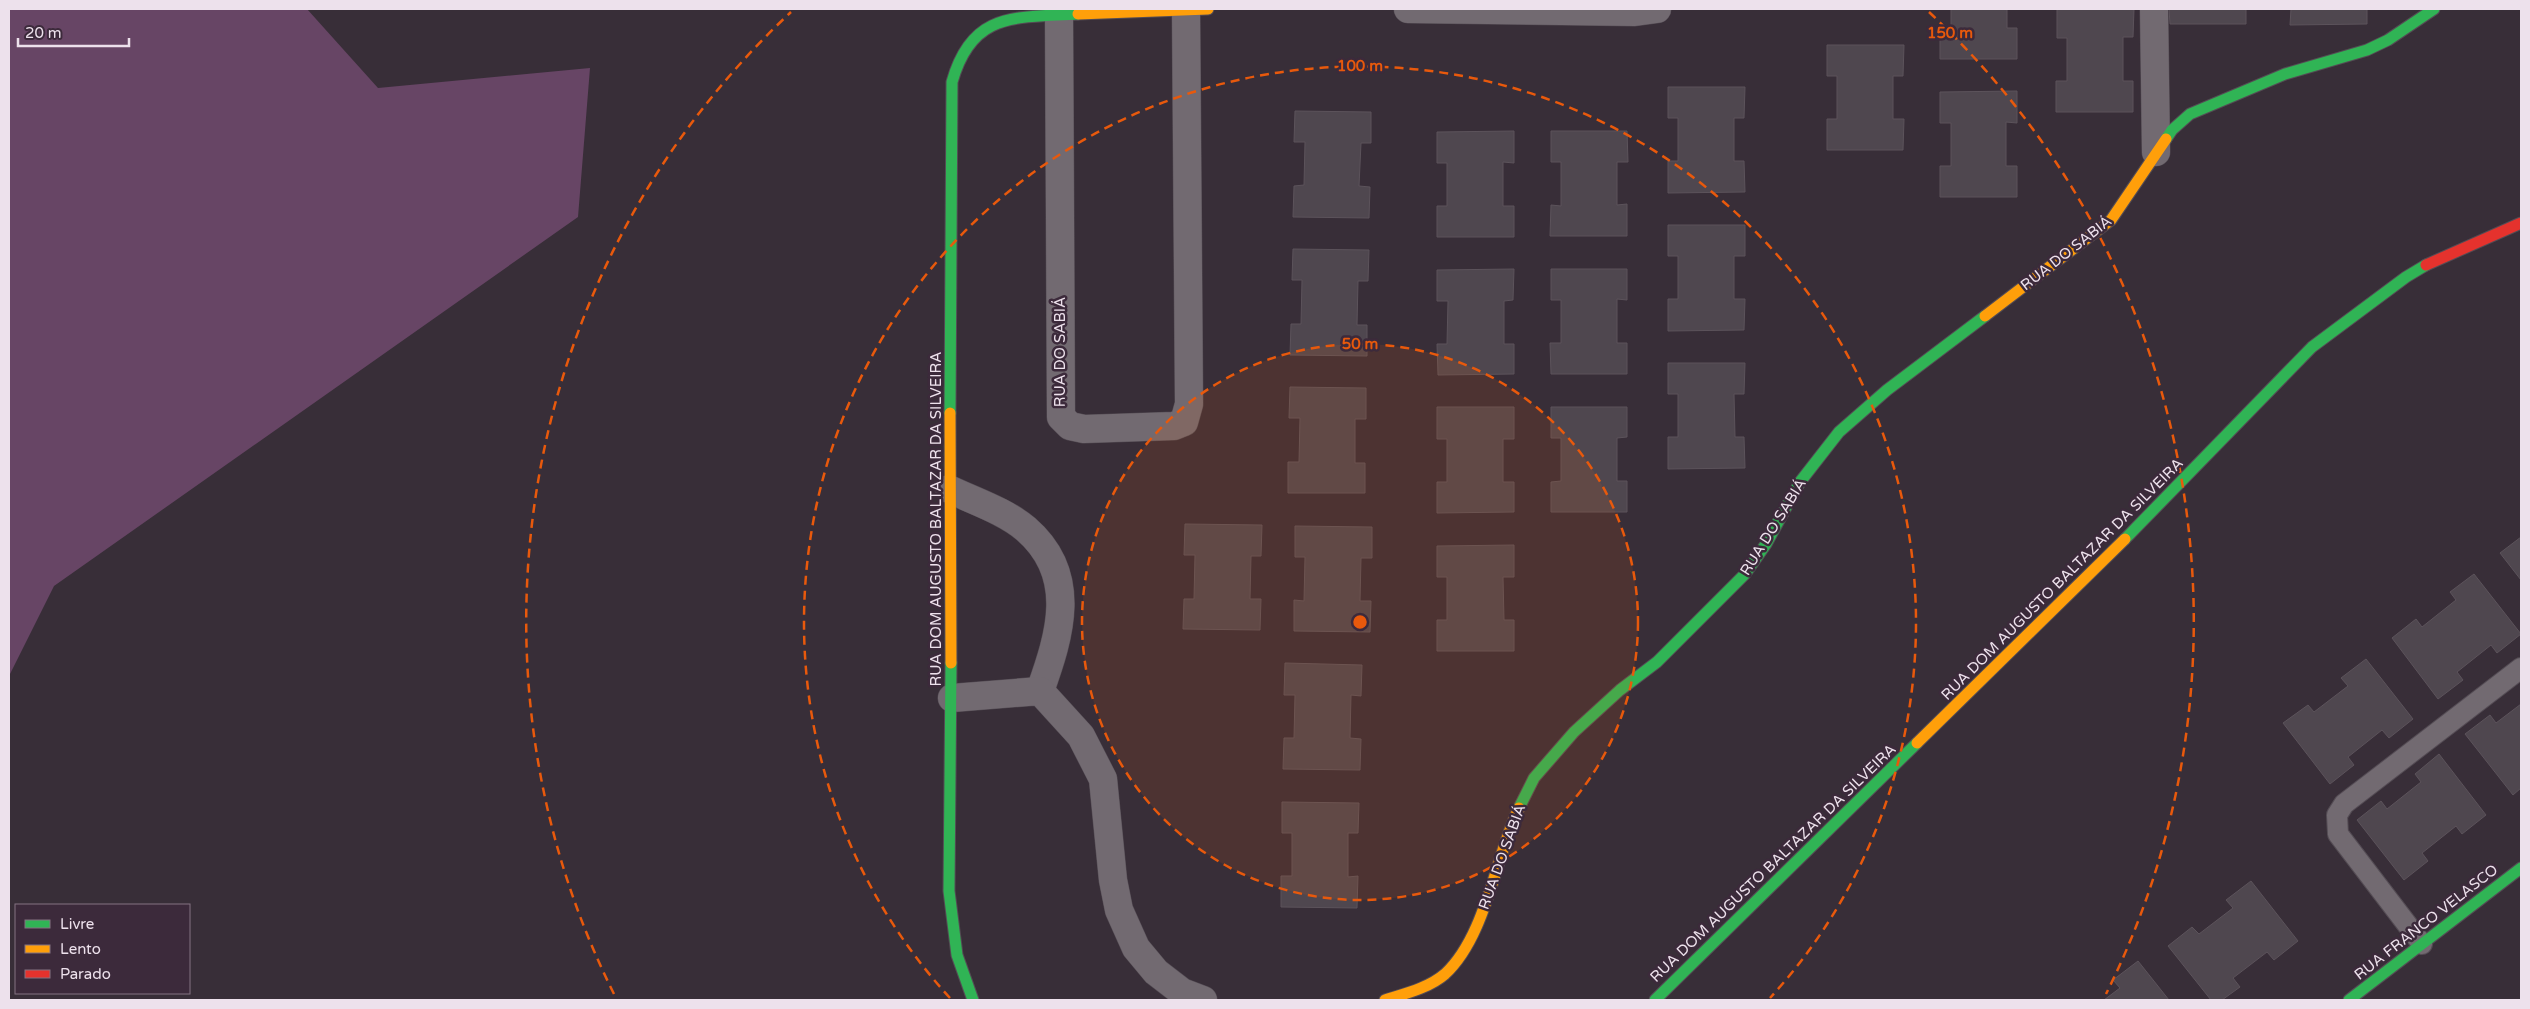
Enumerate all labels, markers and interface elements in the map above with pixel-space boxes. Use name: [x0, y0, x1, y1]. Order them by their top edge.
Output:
scale bar: [18, 15, 129, 47]
text: 20 m: [25, 24, 62, 42]
text: 150 m: [1927, 24, 1973, 42]
text: 100 m: [1337, 57, 1383, 75]
street label: RUA DO SABIÁ: [2017, 212, 2115, 294]
street label: RUA DO SABIÁ: [1051, 297, 1069, 407]
text: 50 m: [1342, 335, 1378, 353]
street label: RUA DOM AUGUSTO BALTAZAR DA SILVEIRA: [927, 352, 945, 686]
street label: RUA DOM AUGUSTO BALTAZAR DA SILVEIRA: [1937, 454, 2187, 704]
street label: RUA DO SABIÁ: [1736, 475, 1810, 579]
centre of rings: [1351, 613, 1369, 631]
street label: RUA DOM AUGUSTO BALTAZAR DA SILVEIRA: [1646, 740, 1900, 986]
street label: RUA DO SABIÁ: [1475, 802, 1529, 912]
street label: RUA FRANCO VELASCO: [2351, 860, 2501, 984]
legend: [15, 904, 190, 994]
text: Livre: [60, 915, 94, 933]
text: Lento: [60, 940, 101, 958]
text: Parado: [60, 965, 111, 983]

